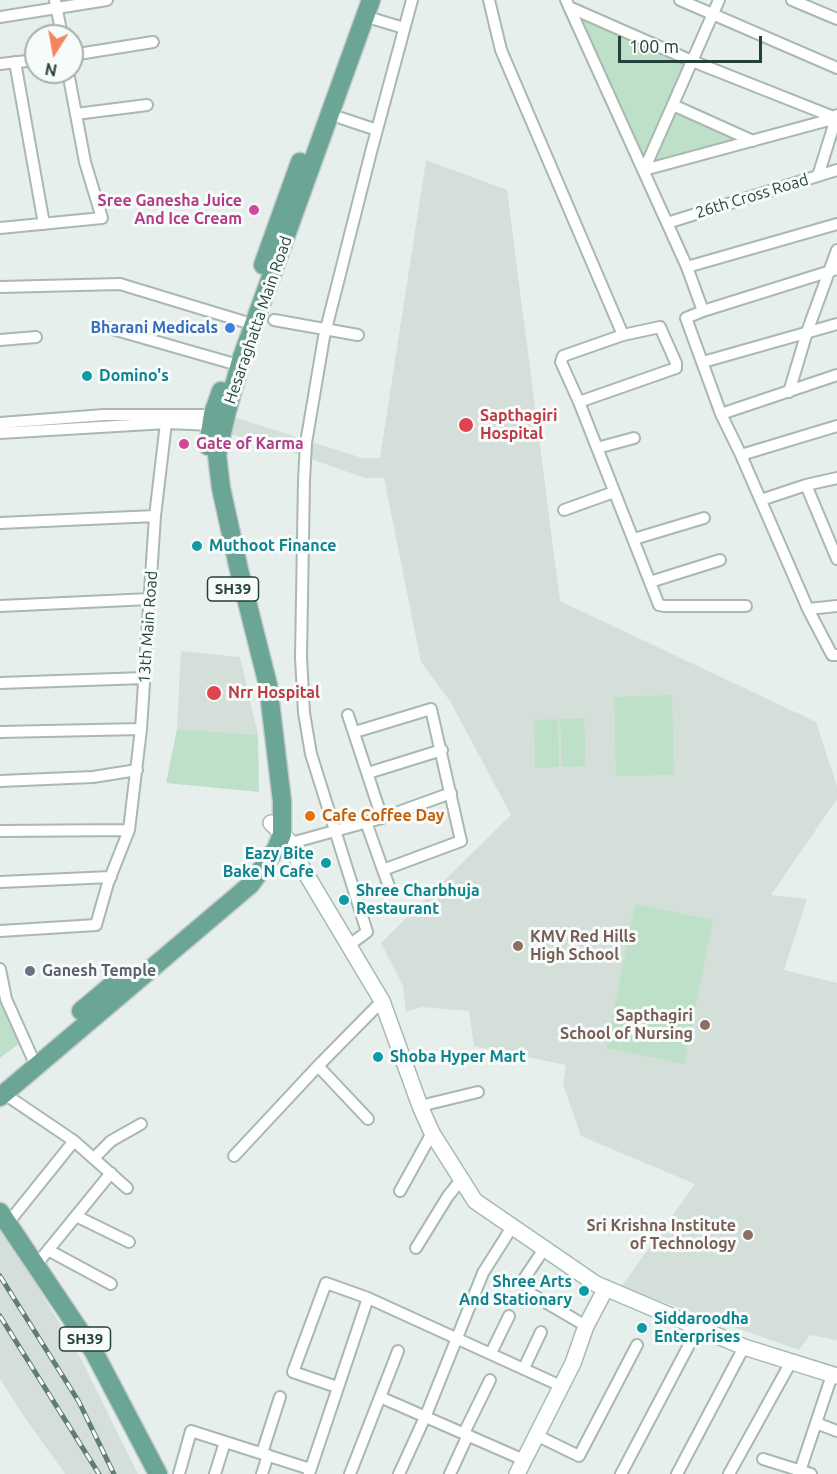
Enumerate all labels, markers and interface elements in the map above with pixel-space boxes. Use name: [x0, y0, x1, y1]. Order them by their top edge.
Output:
north arrow: [24, 24, 84, 84]
scale bar: [621, 24, 765, 62]
text: 100 m: [629, 36, 679, 56]
text: N: [43, 60, 59, 80]
street label: 26th Cross Road: [693, 170, 811, 222]
place label: Sree Ganesha Juice And Ice Cream: [98, 191, 242, 229]
marker: Sree Ganesha Juice And Ice Cream: [247, 203, 261, 217]
street label: Hesaraghatta Main Road: [220, 234, 296, 406]
place label: Bharani Medicals: [90, 318, 218, 338]
marker: Bharani Medicals: [223, 321, 237, 335]
place label: Domino's: [99, 366, 169, 386]
marker: Domino's: [80, 369, 94, 383]
place label: Sapthagiri Hospital: [480, 406, 557, 444]
marker: Sapthagiri Hospital: [457, 416, 475, 434]
place label: Gate of Karma: [196, 434, 304, 454]
marker: Gate of Karma: [177, 437, 191, 451]
place label: Muthoot Finance: [209, 536, 336, 556]
marker: Muthoot Finance: [190, 539, 204, 553]
street label: 13th Main Road: [134, 570, 162, 684]
road number: SH39: [208, 577, 258, 601]
place label: Nrr Hospital: [228, 683, 320, 703]
marker: Nrr Hospital: [205, 684, 223, 702]
place label: Cafe Coffee Day: [322, 806, 444, 826]
marker: Cafe Coffee Day: [303, 809, 317, 823]
place label: Eazy Bite Bake N Cafe: [223, 844, 314, 882]
marker: Eazy Bite Bake N Cafe: [319, 856, 333, 870]
place label: Shree Charbhuja Restaurant: [356, 881, 480, 919]
marker: Shree Charbhuja Restaurant: [337, 893, 351, 907]
place label: KMV Red Hills High School: [530, 927, 636, 965]
marker: KMV Red Hills High School: [511, 939, 525, 953]
place label: Ganesh Temple: [42, 961, 156, 981]
marker: Ganesh Temple: [23, 964, 37, 978]
place label: Sapthagiri School of Nursing: [560, 1006, 693, 1044]
marker: Sapthagiri School of Nursing: [698, 1018, 712, 1032]
place label: Shoba Hyper Mart: [390, 1047, 526, 1067]
marker: Shoba Hyper Mart: [371, 1050, 385, 1064]
place label: Sri Krishna Institute of Technology: [586, 1216, 736, 1254]
marker: Sri Krishna Institute of Technology: [741, 1228, 755, 1242]
place label: Shree Arts And Stationary: [459, 1272, 572, 1310]
marker: Shree Arts And Stationary: [577, 1284, 591, 1298]
place label: Siddaroodha Enterprises: [654, 1309, 749, 1347]
marker: Siddaroodha Enterprises: [635, 1321, 649, 1335]
road number: SH39: [60, 1327, 110, 1351]

